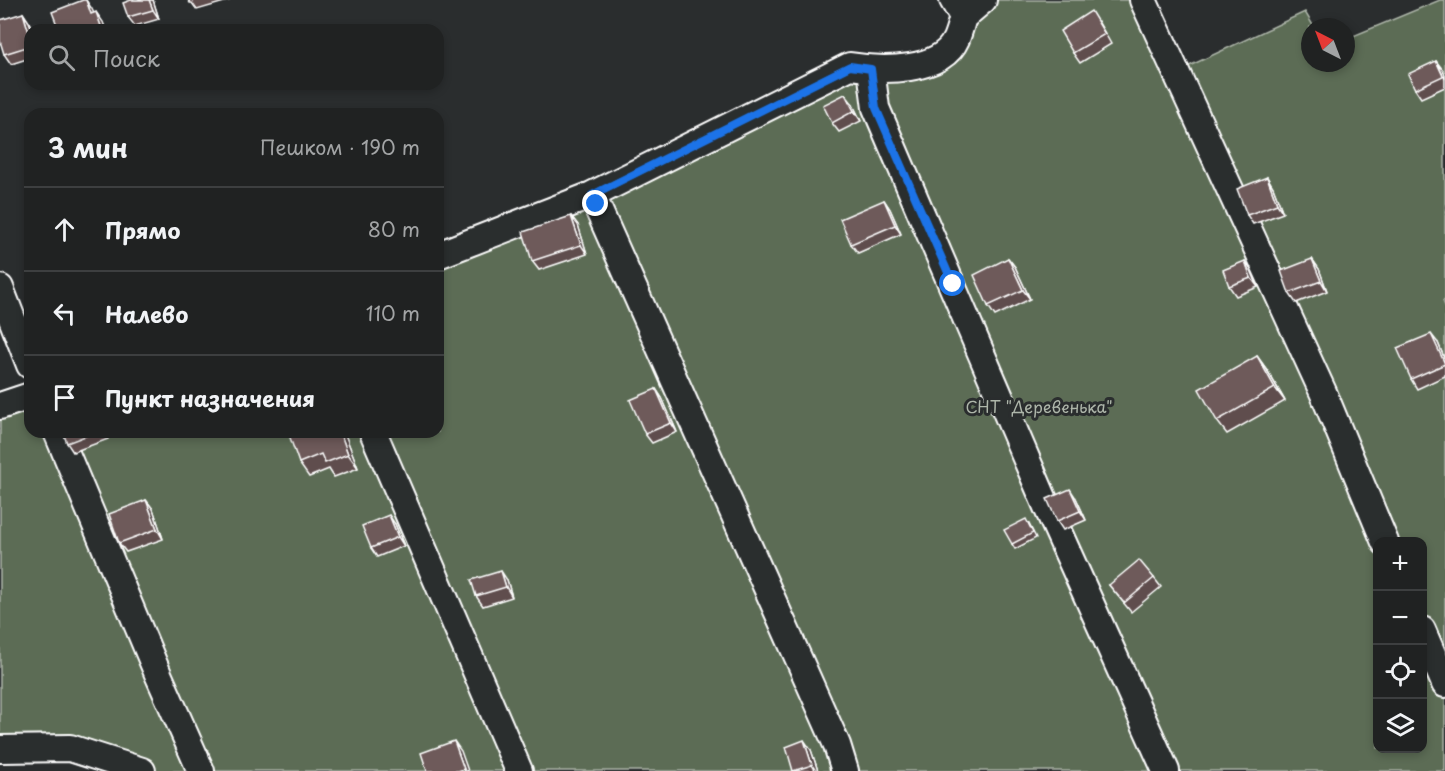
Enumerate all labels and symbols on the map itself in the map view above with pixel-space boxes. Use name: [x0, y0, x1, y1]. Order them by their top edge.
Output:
north arrow: [1301, 18, 1355, 72]
route end: [582, 190, 608, 216]
route start: [939, 270, 965, 296]
park label: СНТ "Деревенька": [965, 394, 1113, 418]

